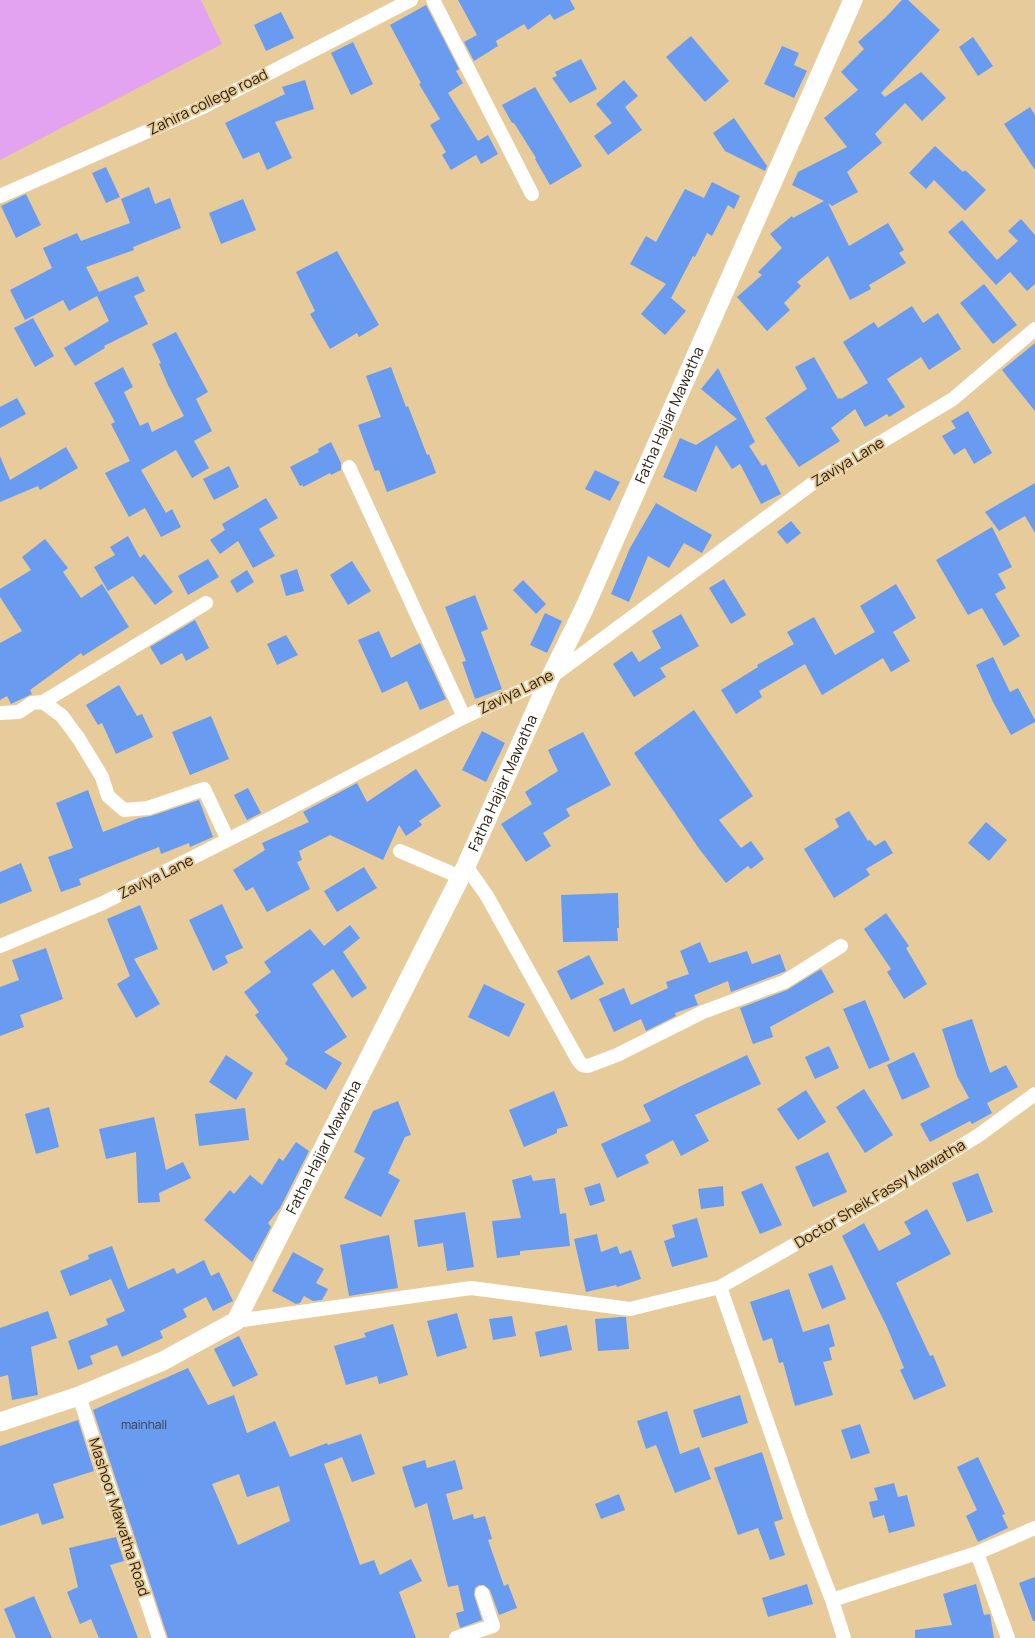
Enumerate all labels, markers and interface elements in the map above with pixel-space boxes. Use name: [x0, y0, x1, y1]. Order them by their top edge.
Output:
street label: Zahira college road: [144, 63, 271, 140]
street label: Fatha Hajiar Mawatha: [630, 343, 709, 487]
street label: Zaviya Lane: [808, 432, 888, 491]
street label: Zaviya Lane: [475, 664, 557, 719]
street label: Fatha Hajiar Mawatha: [463, 711, 542, 855]
street label: Zaviya Lane: [115, 849, 197, 904]
street label: Fatha Hajiar Mawatha: [281, 1076, 366, 1218]
street label: Doctor Sheik Fassy Mawatha: [790, 1134, 969, 1253]
house number: mainhall: [121, 1416, 167, 1433]
street label: Mashoor Mawatha Road: [84, 1435, 155, 1599]

